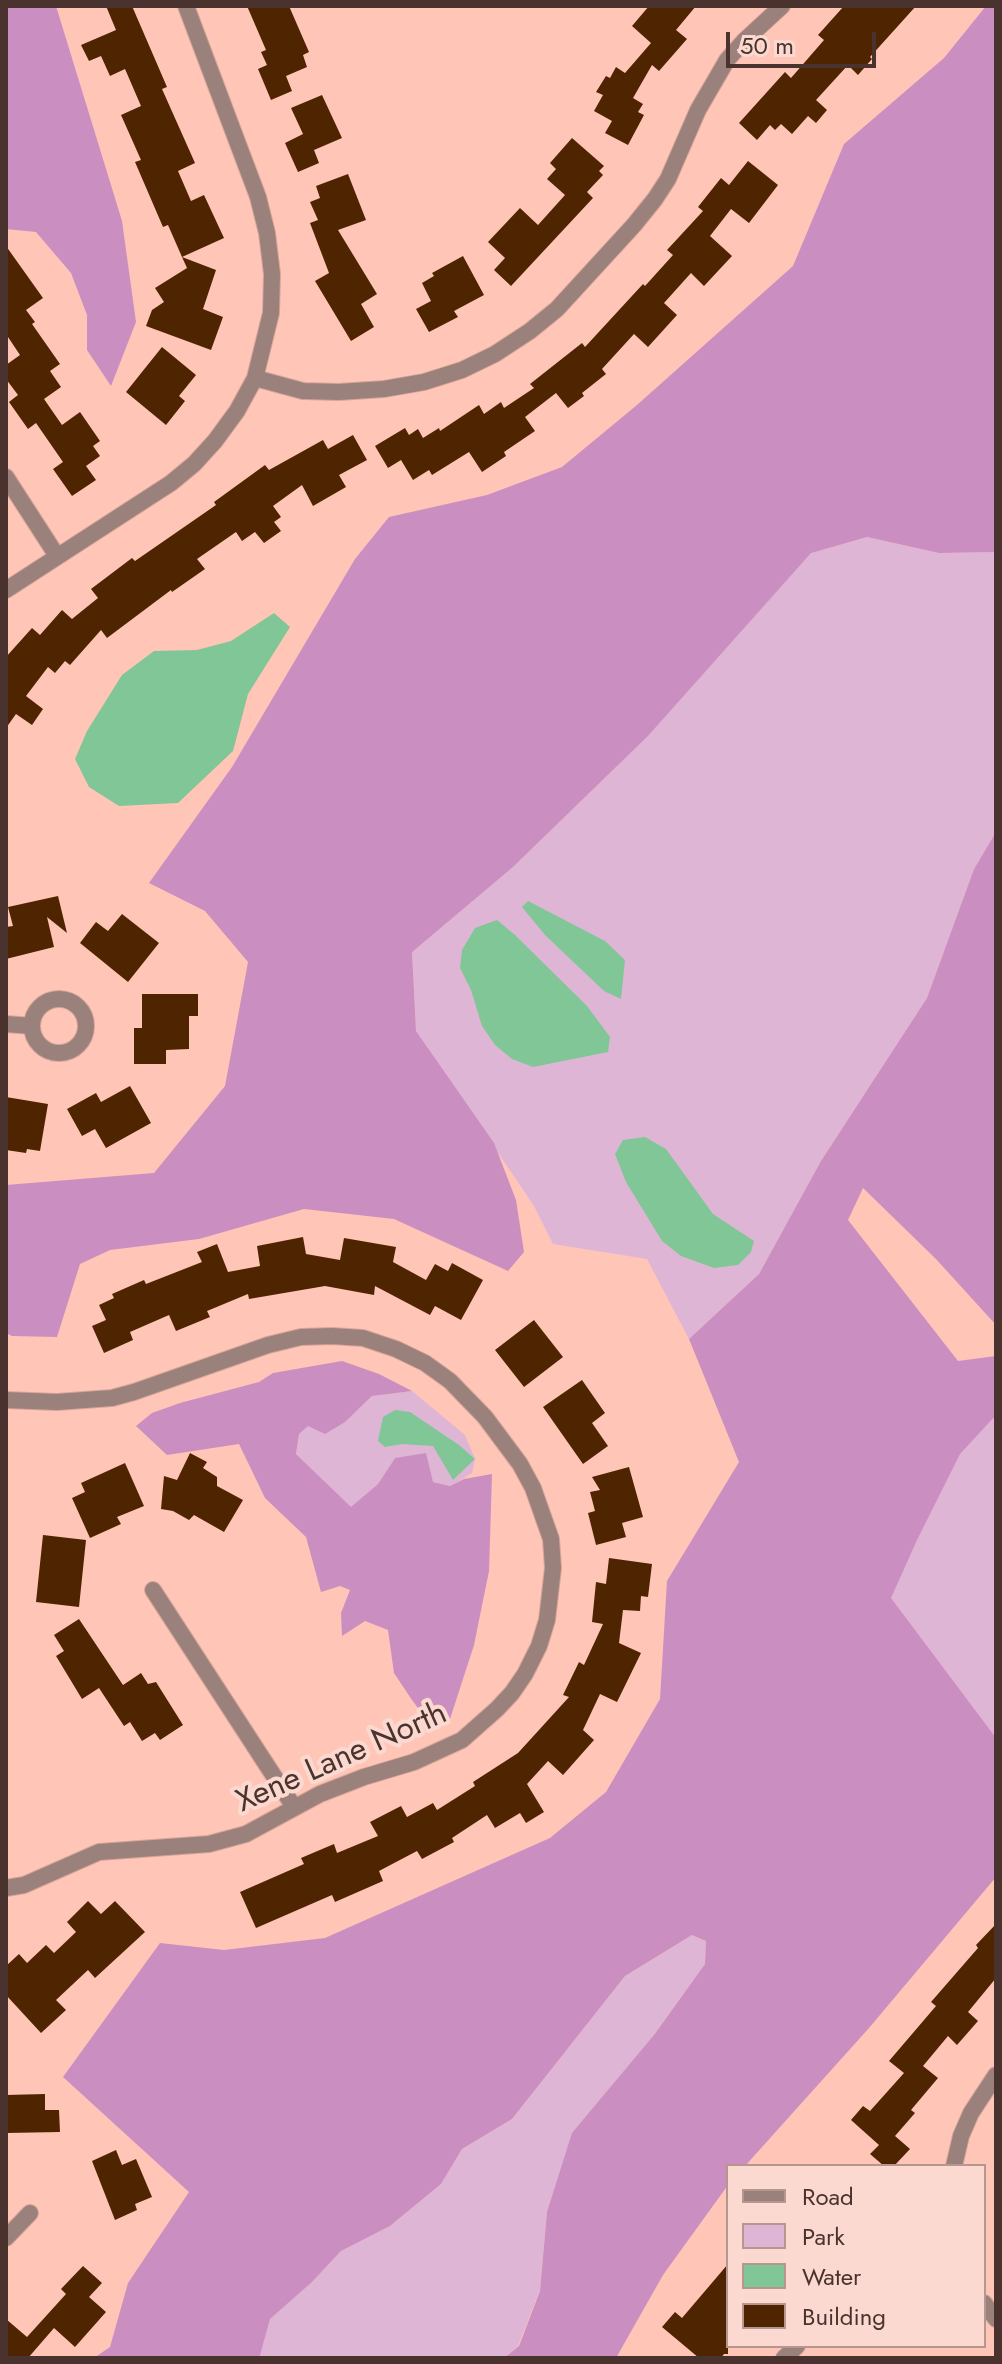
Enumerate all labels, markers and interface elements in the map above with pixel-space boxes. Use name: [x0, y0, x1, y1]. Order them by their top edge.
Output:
scale bar: [730, 16, 880, 66]
text: 50 m: [740, 28, 794, 63]
street label: Xene Lane North: [231, 1695, 453, 1823]
legend: [726, 2164, 986, 2348]
text: Road: [802, 2179, 854, 2214]
text: Park: [802, 2219, 845, 2254]
text: Water: [802, 2259, 861, 2294]
text: Building: [802, 2299, 886, 2334]

